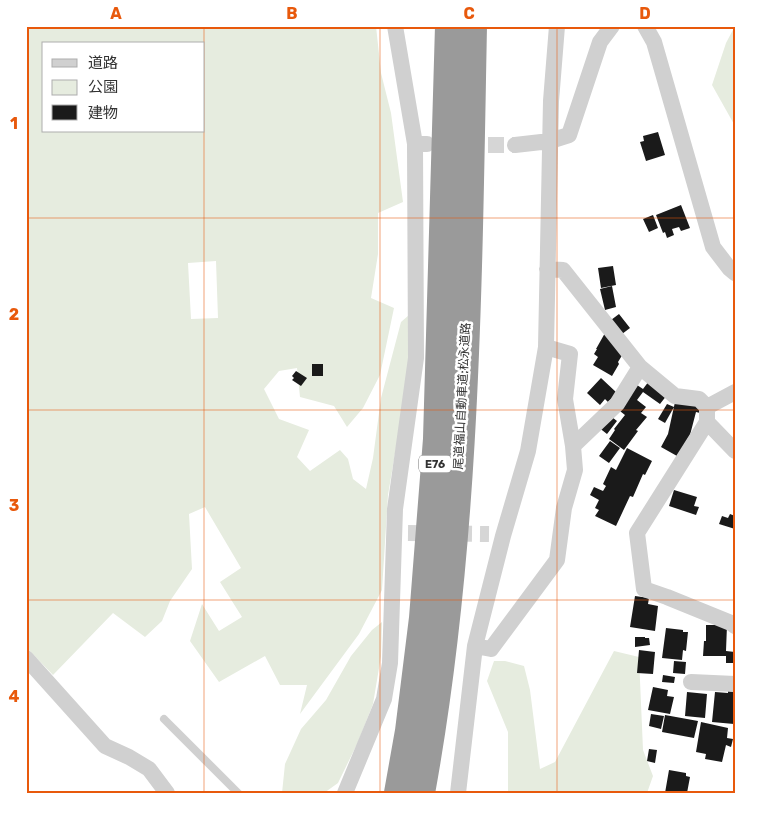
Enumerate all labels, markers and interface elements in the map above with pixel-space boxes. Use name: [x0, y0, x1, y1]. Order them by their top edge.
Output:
text: A: [110, 4, 122, 23]
text: B: [286, 4, 298, 23]
text: C: [463, 4, 475, 23]
text: D: [639, 4, 651, 23]
legend: [42, 42, 205, 132]
text: 道路: [88, 54, 118, 72]
text: 公園: [88, 78, 118, 96]
text: 建物: [88, 104, 118, 122]
text: 1: [10, 114, 18, 133]
text: 2: [9, 305, 19, 324]
street label: 尾道福山自動車道;松永道路: [451, 322, 473, 470]
road number: E76: [419, 456, 451, 472]
text: 3: [9, 496, 19, 515]
text: 4: [9, 687, 20, 706]

